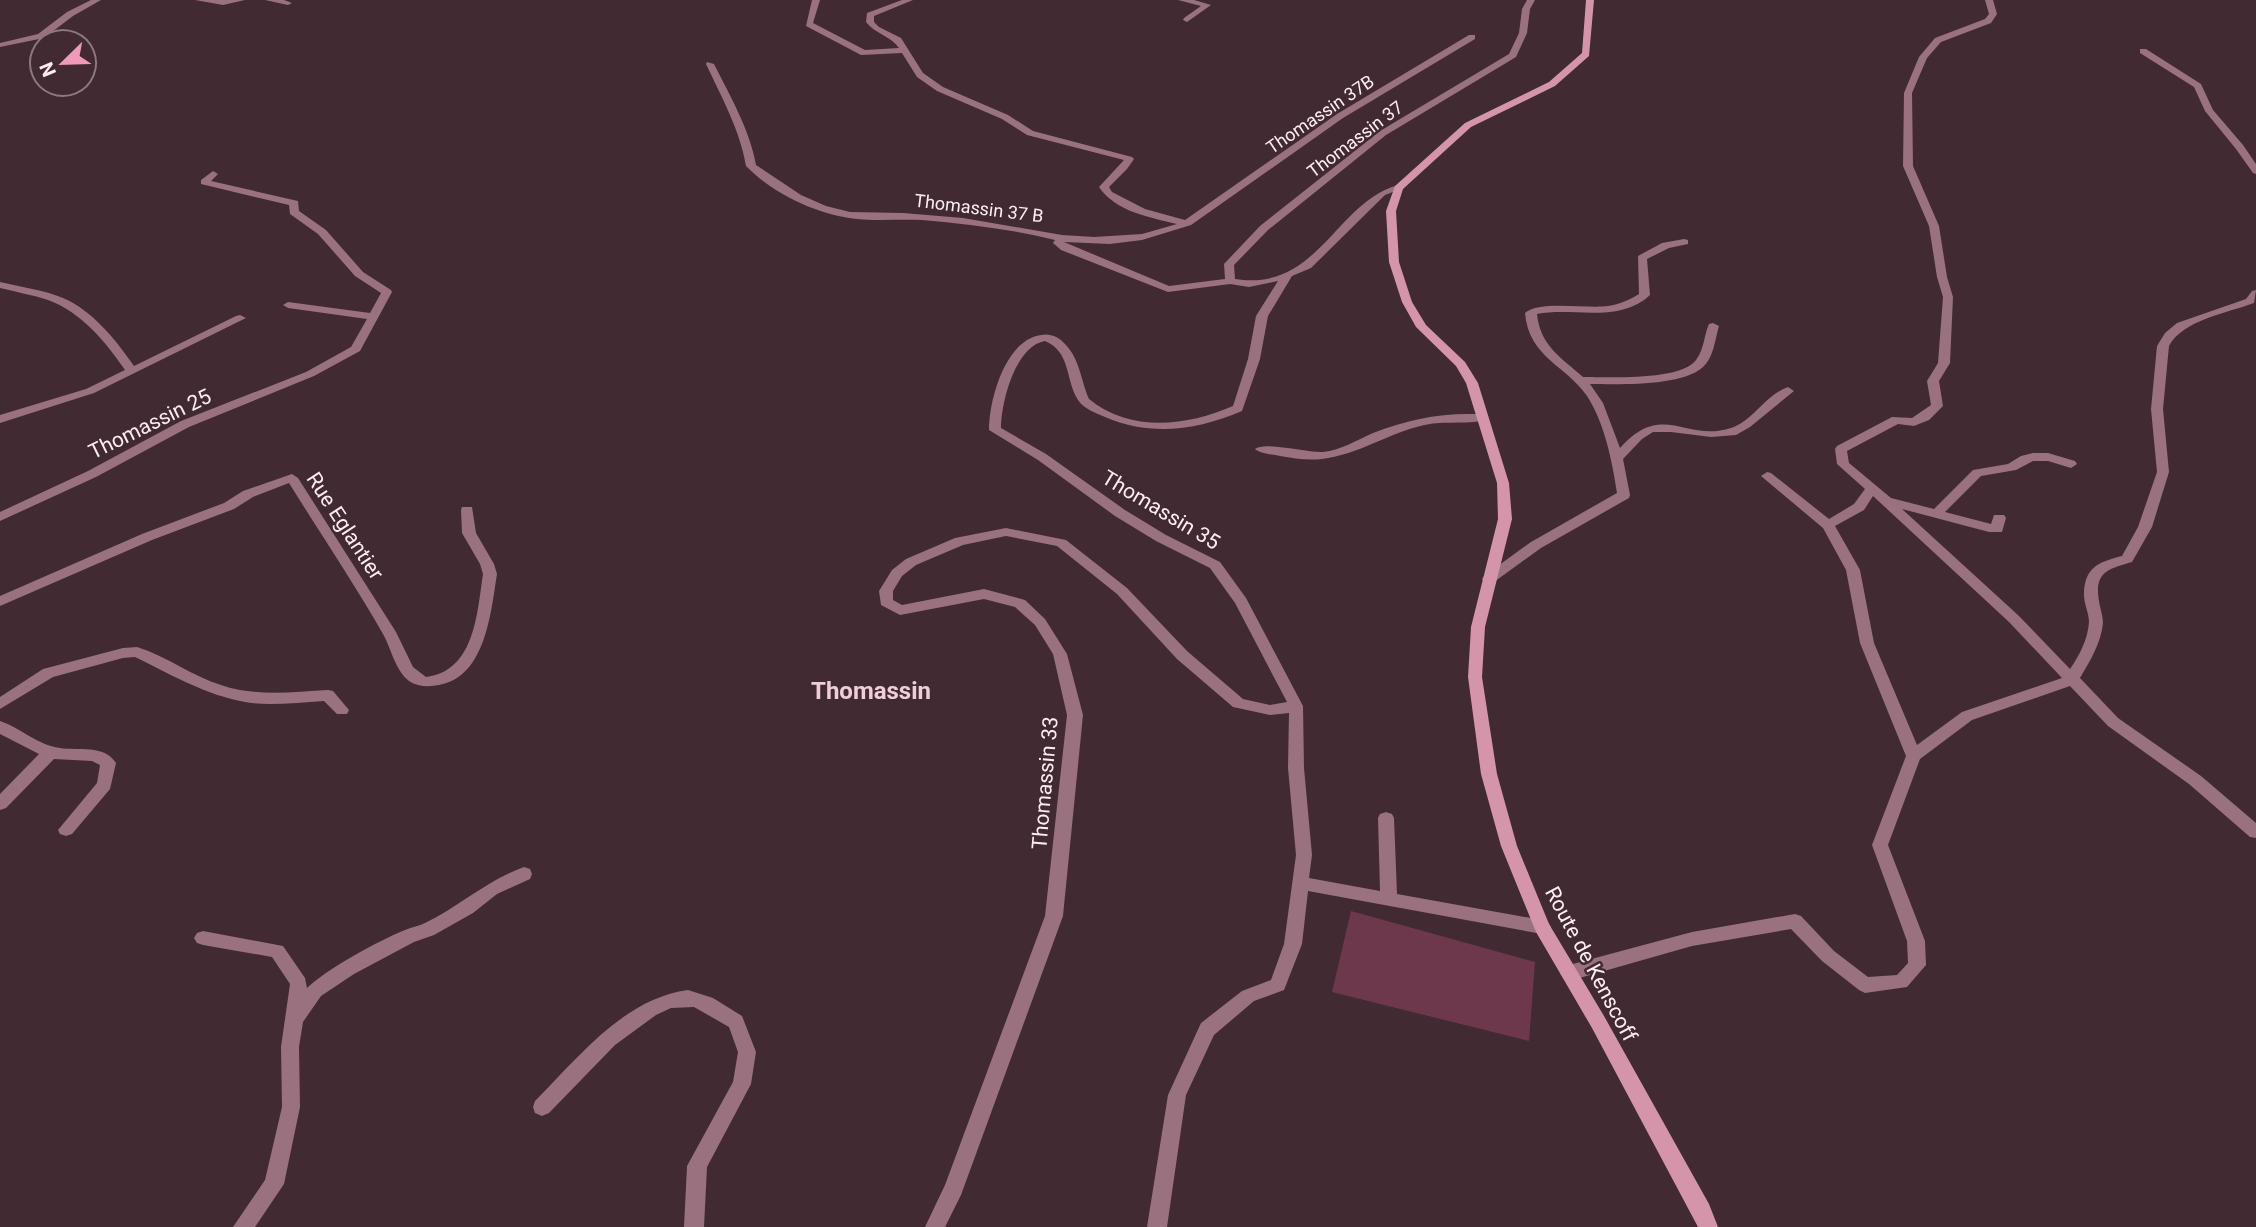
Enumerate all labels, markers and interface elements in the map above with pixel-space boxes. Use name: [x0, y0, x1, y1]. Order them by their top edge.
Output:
north arrow: [28, 28, 98, 98]
text: N: [35, 59, 61, 80]
street label: Thomassin 37B: [1262, 70, 1378, 158]
street label: Thomassin 37: [1303, 96, 1407, 182]
street label: Thomassin 37 B: [913, 190, 1045, 226]
street label: Thomassin 25: [85, 384, 215, 464]
street label: Thomassin 35: [1098, 465, 1224, 555]
street label: Rue Eglantier: [302, 468, 388, 584]
district label: Thomassin: [811, 677, 931, 705]
street label: Thomassin 33: [1027, 716, 1063, 850]
street label: Route de Kenscoff: [1540, 882, 1642, 1046]

